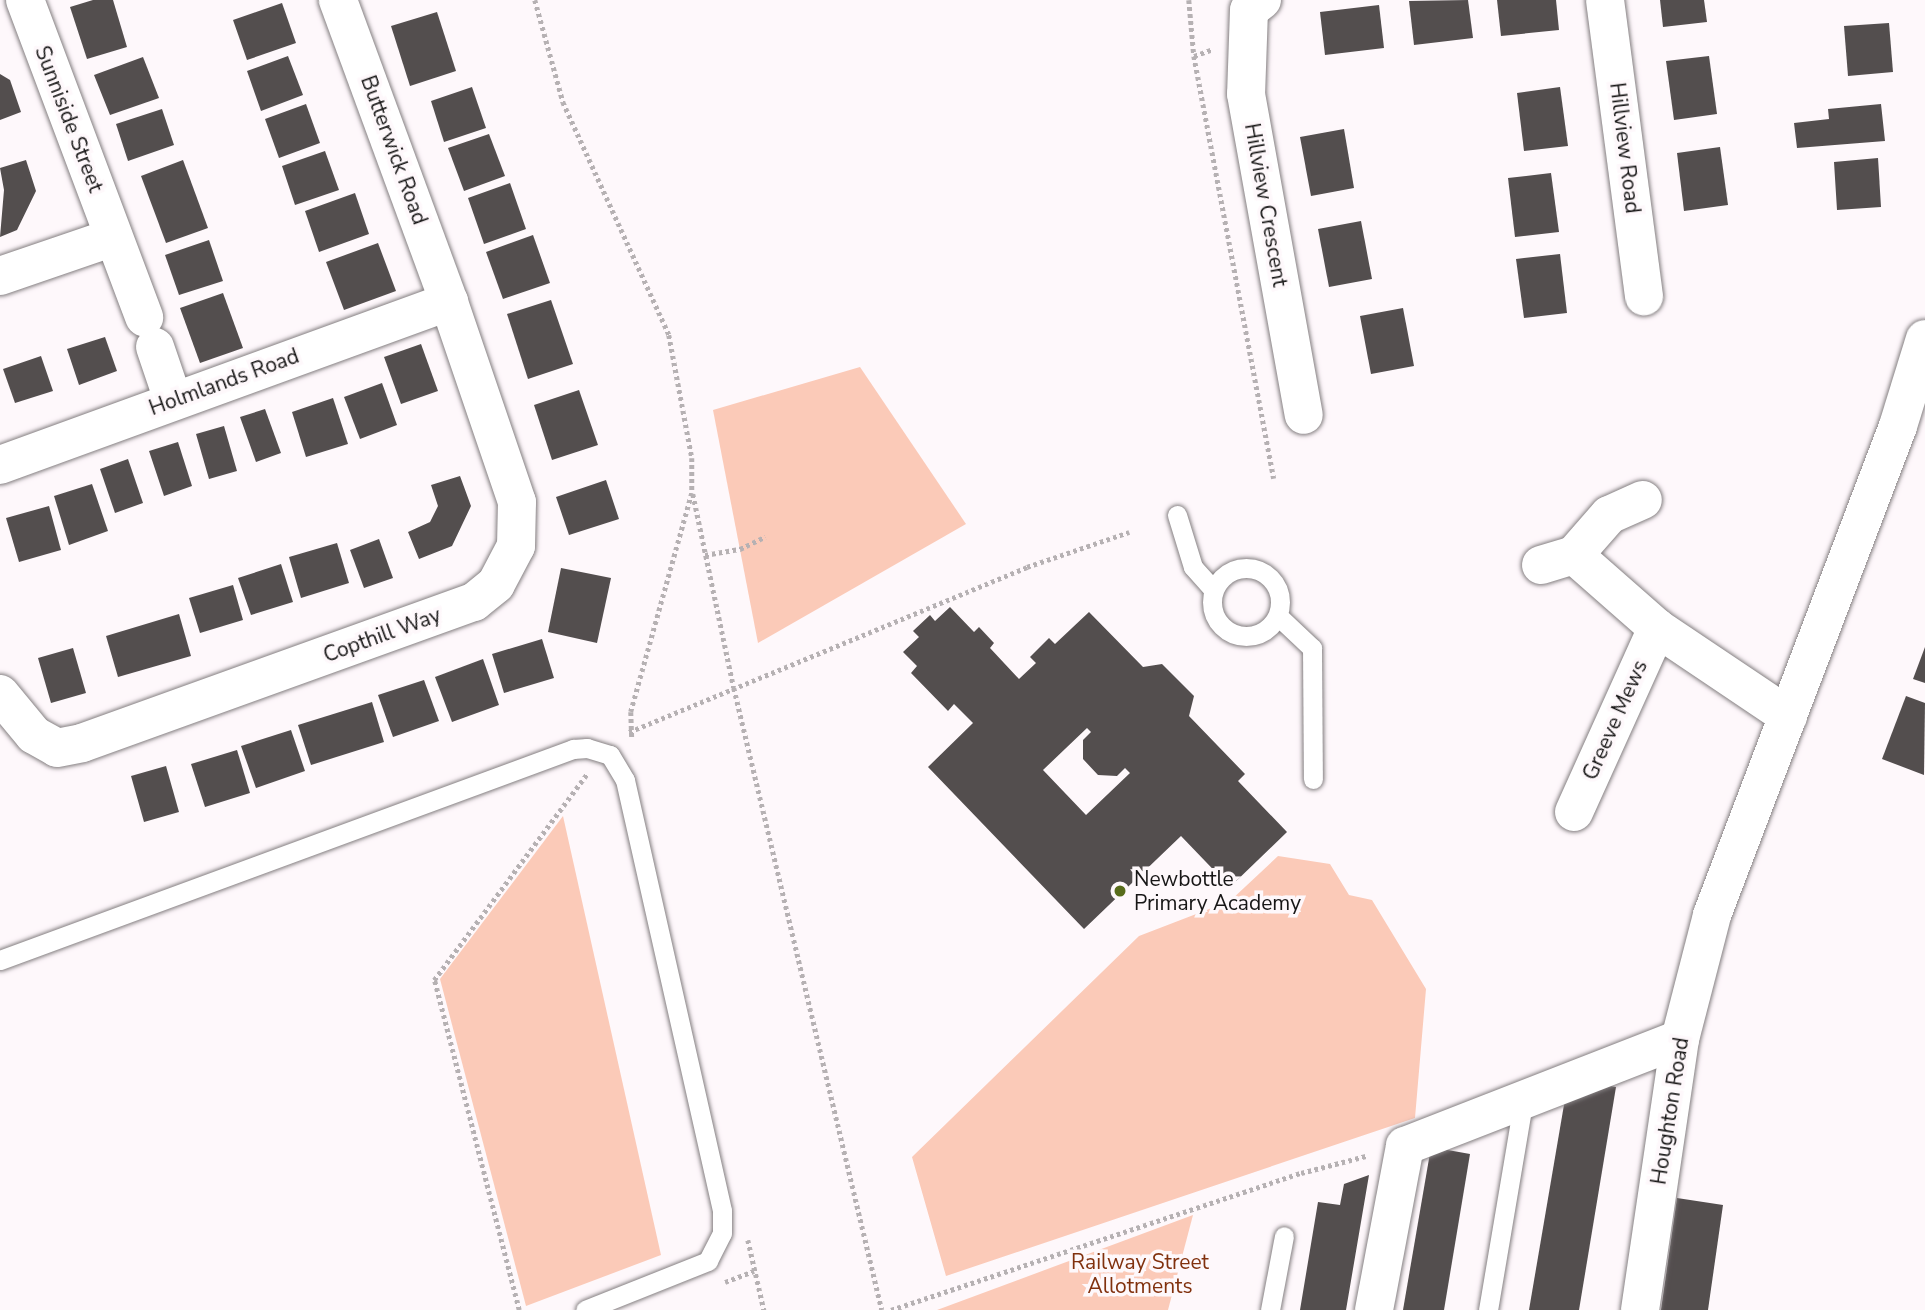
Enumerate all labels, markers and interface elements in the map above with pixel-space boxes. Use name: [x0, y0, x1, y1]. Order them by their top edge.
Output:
street label: Sunniside Street: [30, 42, 108, 196]
street label: Butterwick Road: [355, 72, 433, 228]
street label: Hillview Road: [1604, 81, 1646, 215]
street label: Hillview Crescent: [1239, 121, 1293, 289]
street label: Holmlands Road: [146, 343, 302, 421]
street label: Copthill Way: [320, 602, 444, 668]
street label: Greeve Mews: [1577, 656, 1653, 784]
place label: Newbottle Primary Academy: [1134, 866, 1301, 916]
marker: Newbottle Primary Academy: [1112, 883, 1128, 899]
street label: Houghton Road: [1646, 1036, 1694, 1186]
park label: Railway Street Allotments: [1071, 1249, 1209, 1299]

